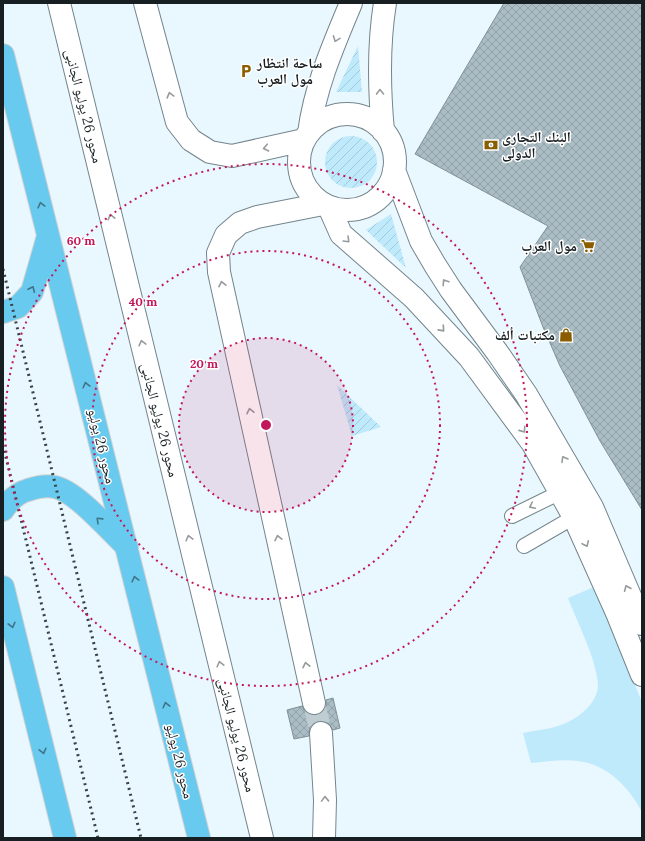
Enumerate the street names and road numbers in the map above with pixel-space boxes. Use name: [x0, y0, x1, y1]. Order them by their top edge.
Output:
street label: محور 26 يوليو الجانبى: [61, 47, 107, 165]
street label: محور 26 يوليو الجانبى: [137, 361, 183, 479]
street label: محور 26 يوليو: [84, 407, 120, 485]
street label: محور 26 يوليو الجانبى: [214, 676, 260, 794]
street label: محور 26 يوليو: [162, 722, 198, 800]

